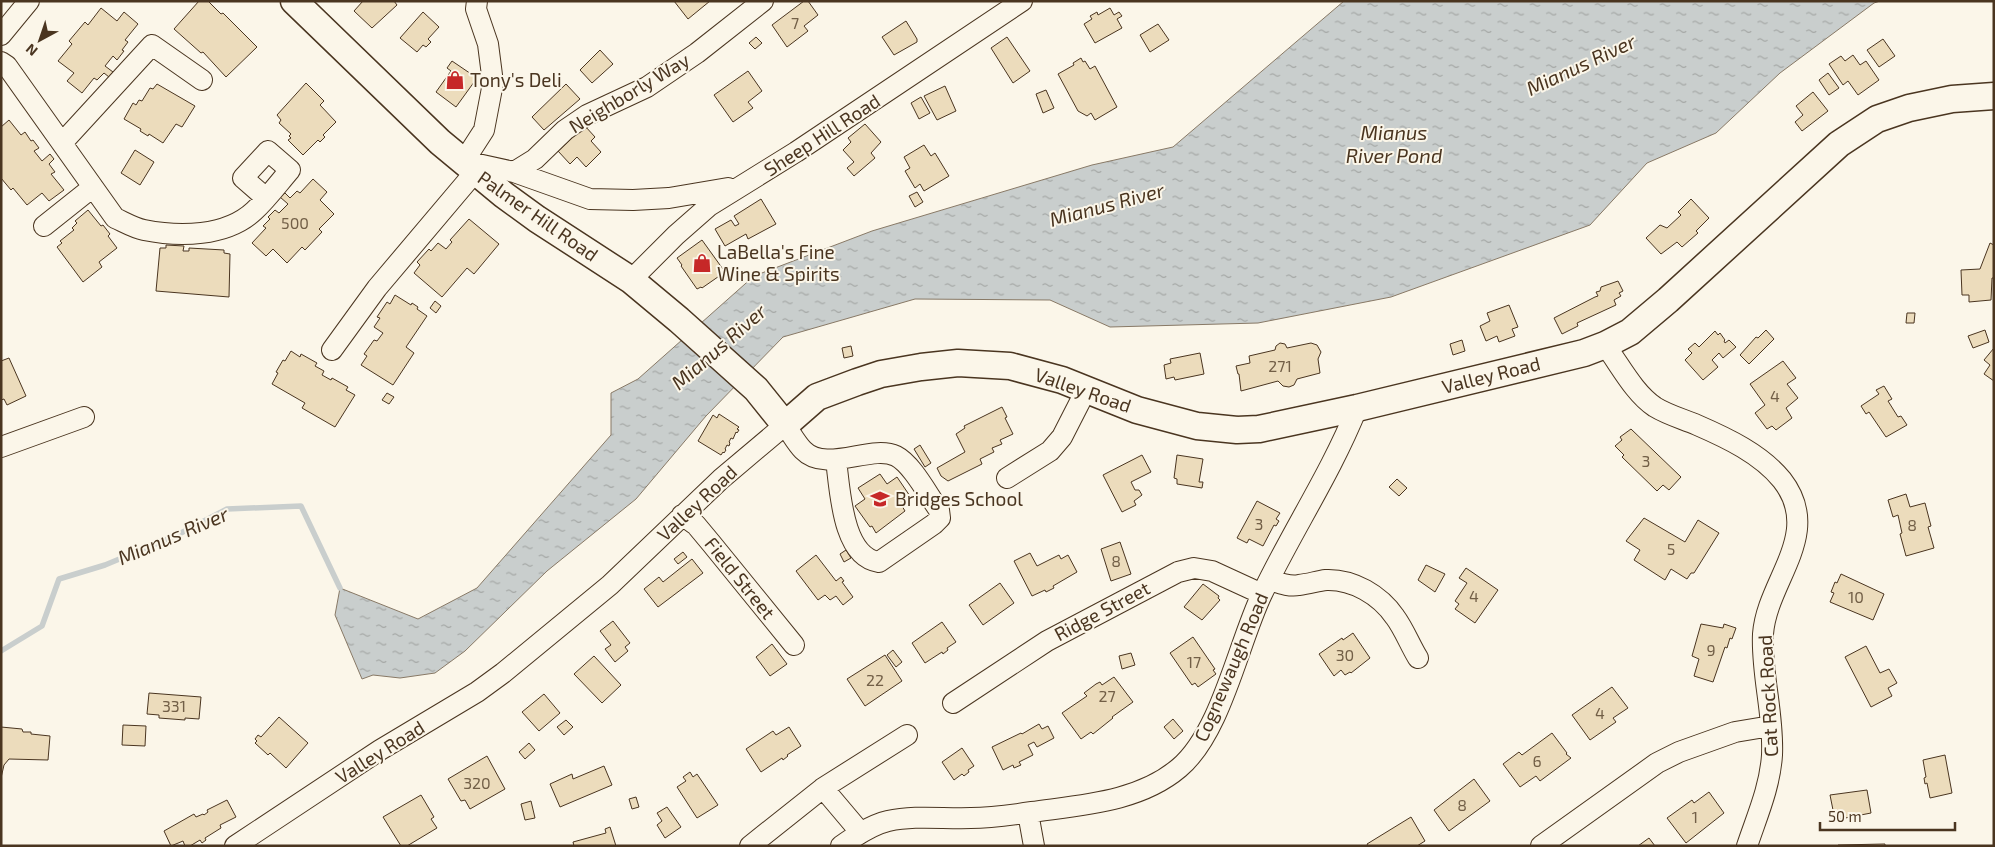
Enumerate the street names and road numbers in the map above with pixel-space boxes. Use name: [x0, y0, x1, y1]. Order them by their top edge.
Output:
street label: Neighborly Way: [564, 48, 693, 138]
street label: Sheep Hill Road: [759, 89, 884, 181]
street label: Palmer Hill Road: [474, 166, 603, 266]
street label: Valley Road: [1439, 351, 1542, 398]
street label: Valley Road: [1032, 362, 1134, 417]
street label: Valley Road: [652, 460, 741, 545]
street label: Field Street: [700, 532, 780, 623]
street label: Ridge Street: [1050, 576, 1154, 645]
street label: Cognewaugh Road: [1189, 589, 1272, 745]
street label: Cat Rock Road: [1753, 635, 1782, 758]
street label: Valley Road: [331, 715, 428, 788]

